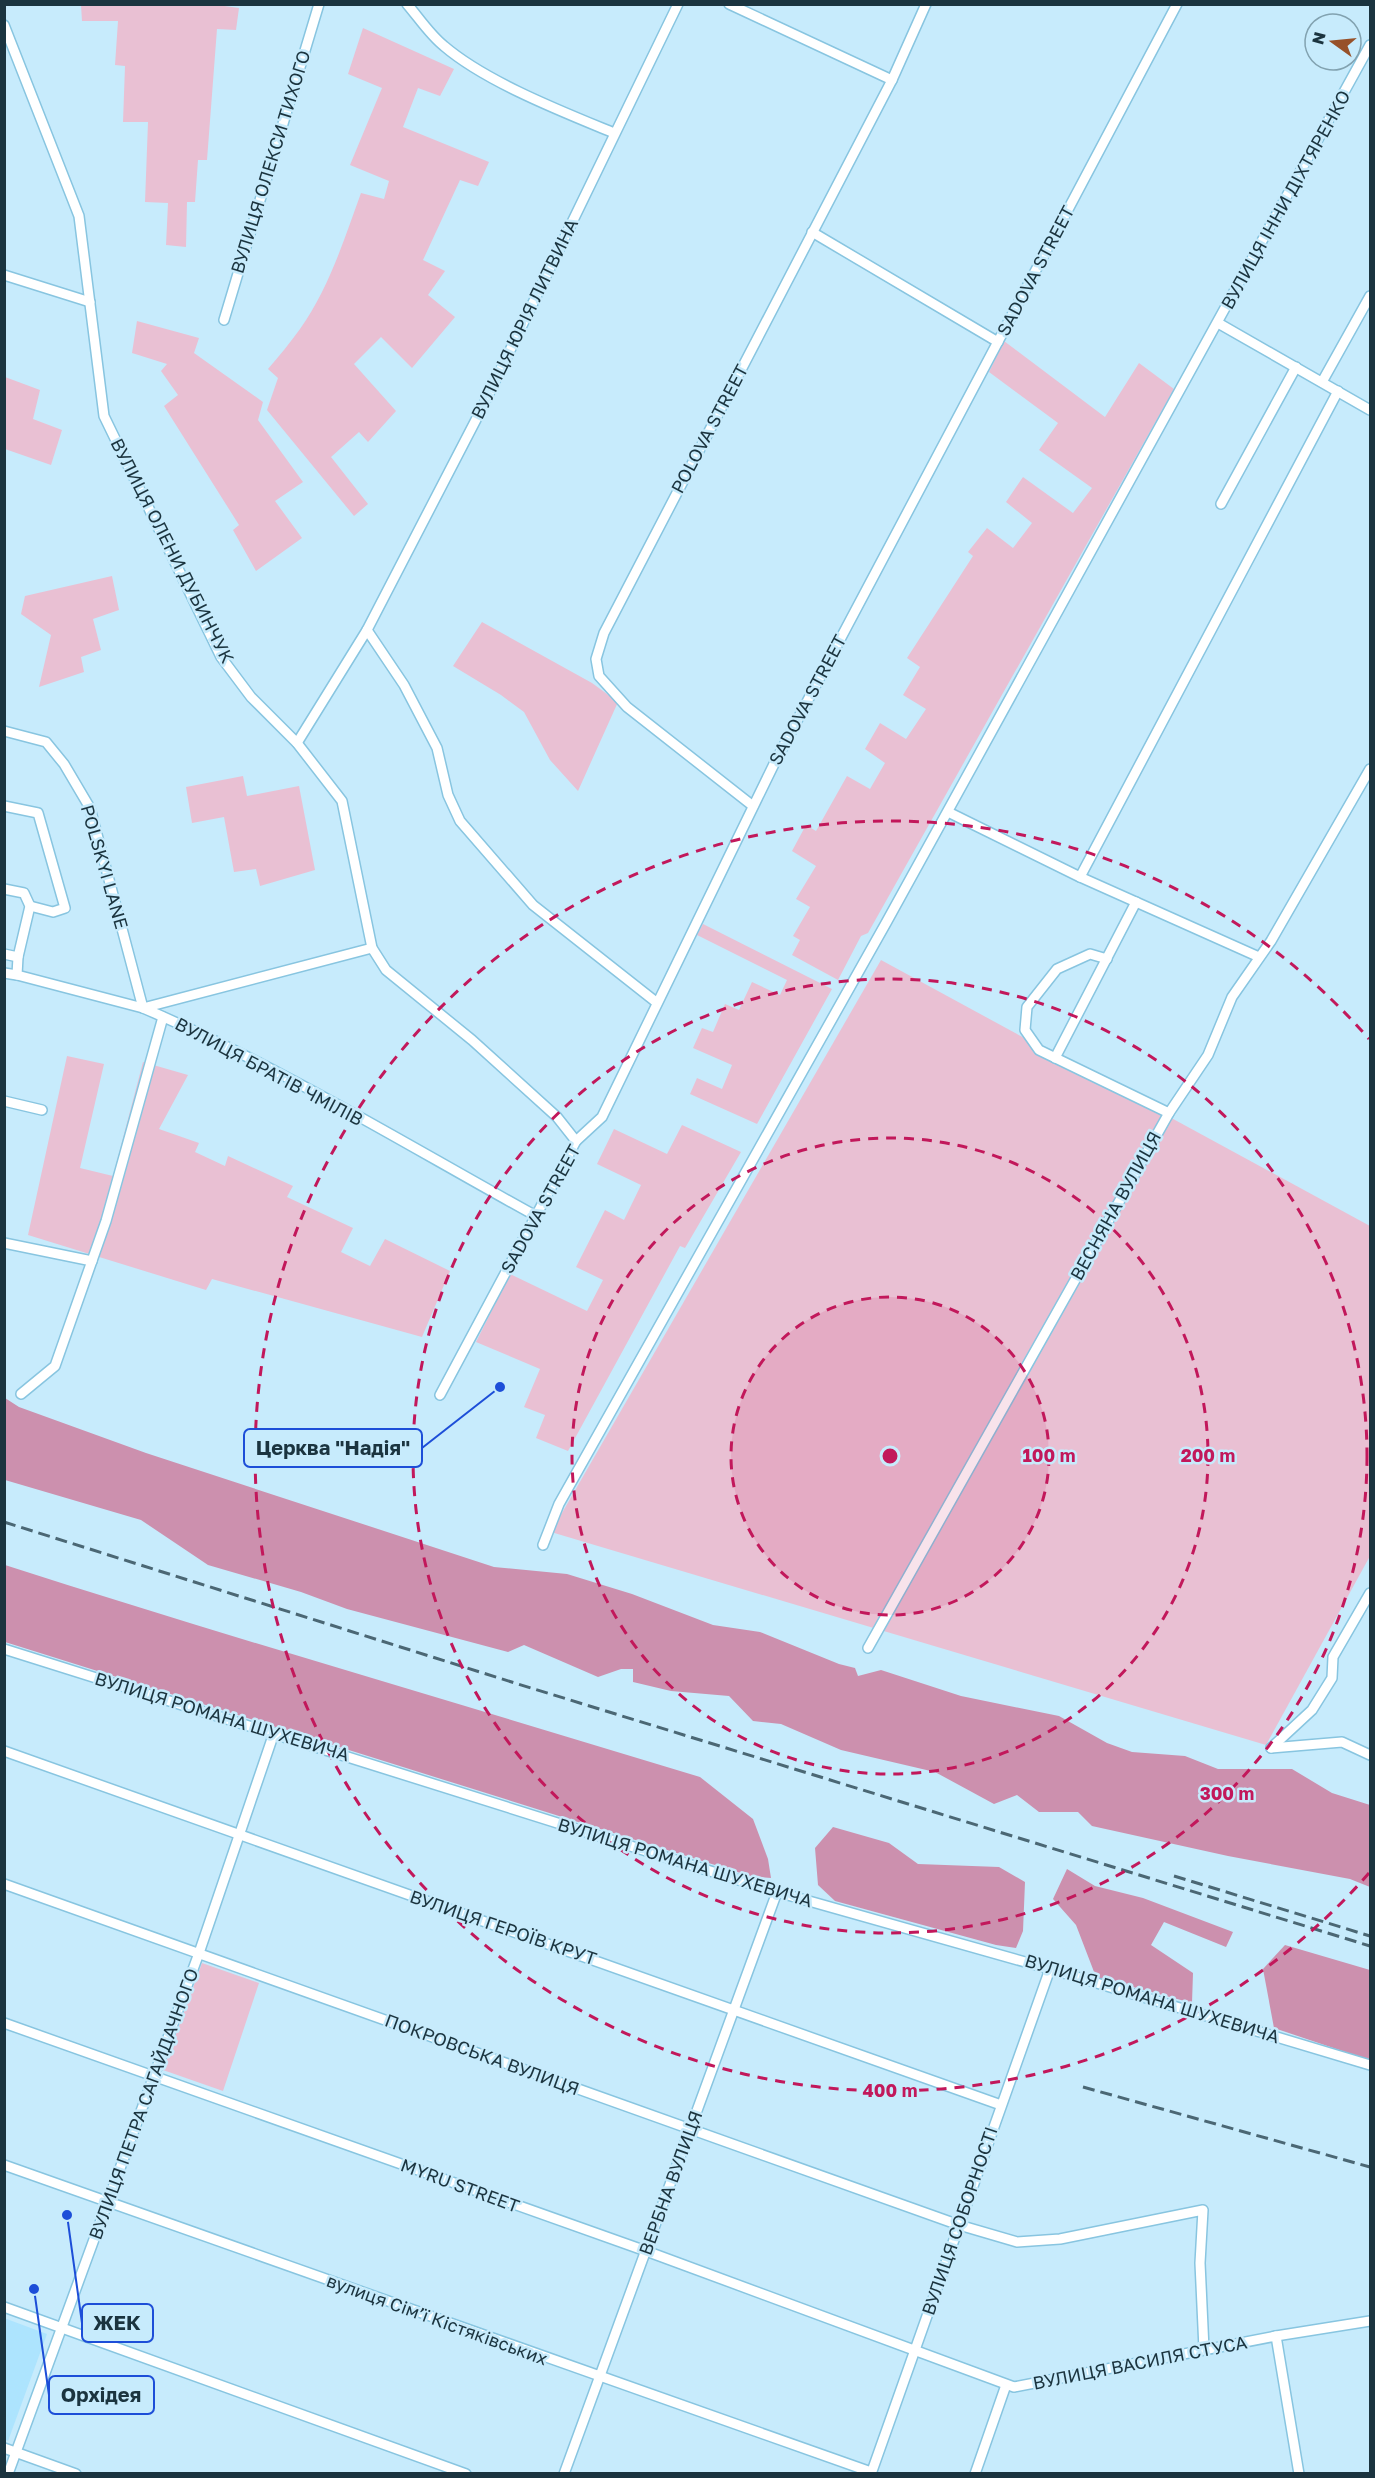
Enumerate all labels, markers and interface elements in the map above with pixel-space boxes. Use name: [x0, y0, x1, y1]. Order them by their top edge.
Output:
north arrow: [1303, 12, 1363, 72]
text: N: [1307, 30, 1330, 47]
street label: ВУЛИЦЯ ОЛЕКСИ ТИХОГО: [226, 47, 315, 276]
street label: ВУЛИЦЯ ІННИ ДІХТЯРЕНКО: [1216, 86, 1355, 313]
street label: SADOVA STREET: [992, 202, 1079, 339]
street label: ВУЛИЦЯ ЮРІЯ ЛИТВИНА: [466, 215, 582, 422]
street label: POLOVA STREET: [666, 360, 752, 497]
street label: ВУЛИЦЯ ОЛЕНИ ДУБИНЧУК: [106, 434, 240, 667]
street label: SADOVA STREET: [764, 631, 851, 768]
street label: POLSKYI LANE: [77, 802, 133, 931]
street label: ВУЛИЦЯ БРАТІВ ЧМІЛІВ: [172, 1012, 367, 1130]
street label: ВЕСНЯНА ВУЛИЦЯ: [1065, 1127, 1165, 1284]
street label: SADOVA STREET: [496, 1140, 585, 1277]
callout: Церква "Надія": [244, 1429, 422, 1467]
text: Церква "Надія": [256, 1435, 410, 1459]
text: 100 m: [1023, 1444, 1075, 1466]
text: 200 m: [1181, 1444, 1235, 1466]
centre of rings: [880, 1446, 900, 1466]
street label: ВУЛИЦЯ РОМАНА ШУХЕВИЧА: [92, 1667, 352, 1765]
text: 300 m: [1200, 1782, 1254, 1804]
street label: ВУЛИЦЯ РОМАНА ШУХЕВИЧА: [555, 1813, 815, 1911]
street label: ВУЛИЦЯ ГЕРОЇВ КРУТ: [407, 1885, 600, 1969]
street label: ВУЛИЦЯ РОМАНА ШУХЕВИЧА: [1022, 1949, 1282, 2047]
street label: ВУЛИЦЯ ПЕТРА САГАЙДАЧНОГО: [84, 1965, 202, 2242]
street label: ПОКРОВСЬКА ВУЛИЦЯ: [382, 2009, 582, 2099]
text: 400 m: [863, 2079, 917, 2101]
street label: ВЕРБНА ВУЛИЦЯ: [634, 2107, 706, 2258]
street label: ВУЛИЦЯ СОБОРНОСТІ: [916, 2123, 1002, 2318]
street label: MYRU STREET: [398, 2153, 523, 2217]
street label: вулиця Сімʼї Кістяківських: [324, 2269, 551, 2369]
callout: ЖЕК: [82, 2304, 153, 2342]
text: ЖЕК: [93, 2310, 141, 2334]
street label: ВУЛИЦЯ ВАСИЛЯ СТУСА: [1031, 2330, 1249, 2394]
callout: Орхідея: [49, 2376, 154, 2414]
text: Орхідея: [61, 2382, 141, 2406]

